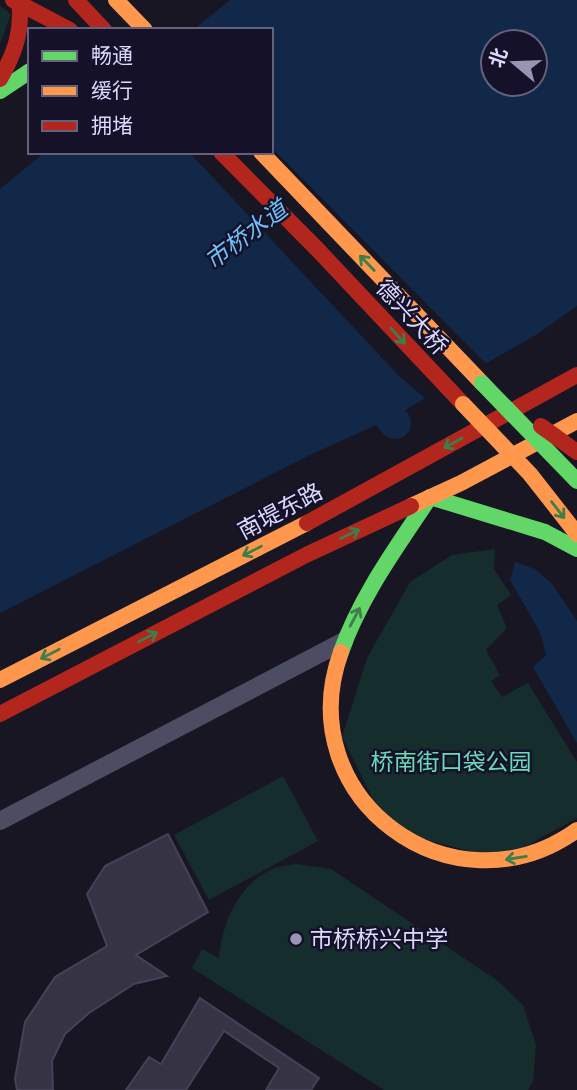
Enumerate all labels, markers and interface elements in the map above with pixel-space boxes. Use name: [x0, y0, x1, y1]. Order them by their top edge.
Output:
legend: [28, 28, 273, 154]
north arrow: [479, 28, 549, 98]
text: 畅通: [91, 42, 133, 67]
text: 北: [483, 45, 511, 70]
text: 缓行: [91, 77, 133, 102]
text: 拥堵: [91, 112, 133, 137]
water label: 市桥水道: [198, 192, 295, 274]
one-way arrow: [358, 255, 375, 272]
street label: 德兴大桥: [371, 273, 454, 360]
one-way arrow: [390, 327, 406, 345]
one-way arrow: [443, 436, 463, 450]
street label: 南堤东路: [232, 476, 327, 544]
one-way arrow: [551, 500, 566, 518]
one-way arrow: [339, 526, 360, 540]
one-way arrow: [242, 545, 263, 558]
one-way arrow: [349, 607, 363, 628]
one-way arrow: [137, 630, 158, 644]
one-way arrow: [40, 648, 60, 662]
park label: 桥南街口袋公园: [371, 747, 532, 775]
one-way arrow: [505, 852, 528, 865]
place label: 市桥桥兴中学: [310, 924, 448, 952]
marker: 市桥桥兴中学: [288, 931, 304, 947]

